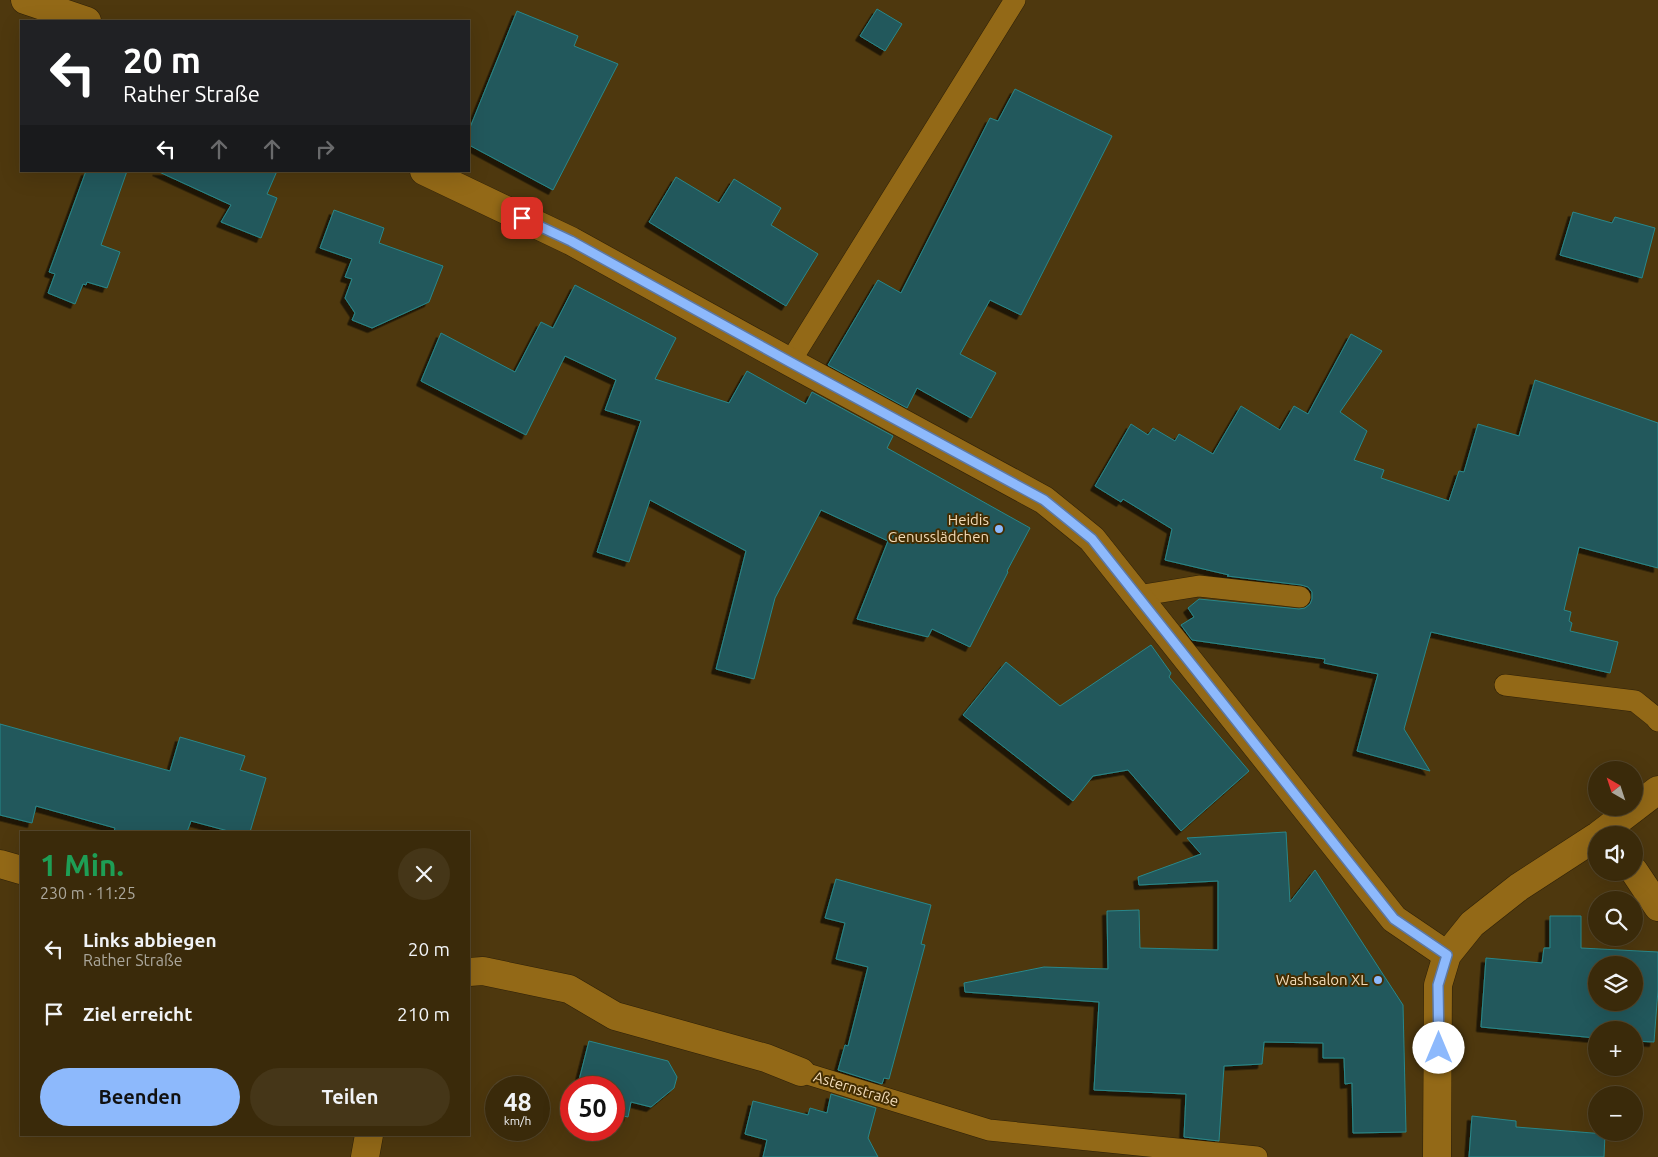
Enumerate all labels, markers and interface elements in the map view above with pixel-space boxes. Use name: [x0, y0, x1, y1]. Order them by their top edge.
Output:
icon: left: [40, 40, 105, 105]
text: 20 m: [123, 40, 201, 80]
text: Rather Straße: [123, 81, 260, 106]
icon: left: [152, 135, 180, 163]
icon: ahead: [205, 135, 233, 163]
icon: ahead: [258, 135, 286, 163]
icon: right: [311, 135, 339, 163]
pin: [501, 197, 543, 239]
icon: arrive: [508, 204, 536, 232]
place label: Heidis Genusslädchen: [888, 511, 989, 545]
marker: Heidis Genusslädchen: [993, 523, 1005, 535]
north arrow: [1588, 761, 1642, 816]
map controls: [1588, 761, 1643, 1141]
button: sound: [1588, 826, 1643, 881]
text: 1 Min.: [40, 848, 124, 882]
button: close: [398, 848, 450, 900]
text: 230 m · 11:25: [40, 884, 136, 902]
button: search: [1588, 891, 1643, 946]
text: Links abbiegen: [83, 929, 217, 951]
icon: left: [40, 935, 68, 963]
text: 20 m: [408, 938, 450, 960]
text: Rather Straße: [83, 951, 183, 969]
button: layers: [1588, 956, 1643, 1011]
place label: Washsalon XL: [1276, 971, 1368, 988]
marker: Washsalon XL: [1372, 974, 1384, 986]
icon: arrive: [40, 1000, 68, 1028]
text: Ziel erreicht: [83, 1003, 192, 1025]
text: 210 m: [397, 1003, 450, 1025]
position arrow: [1412, 1021, 1464, 1073]
button: +: [1588, 1021, 1643, 1076]
button: Beenden: [40, 1068, 240, 1126]
button: Teilen: [250, 1068, 450, 1126]
street label: Asternstraße: [812, 1068, 901, 1110]
speed limit sign: 50: [560, 1076, 625, 1141]
button: −: [1588, 1086, 1643, 1141]
text: 48: [503, 1088, 532, 1116]
text: km/h: [504, 1114, 531, 1127]

